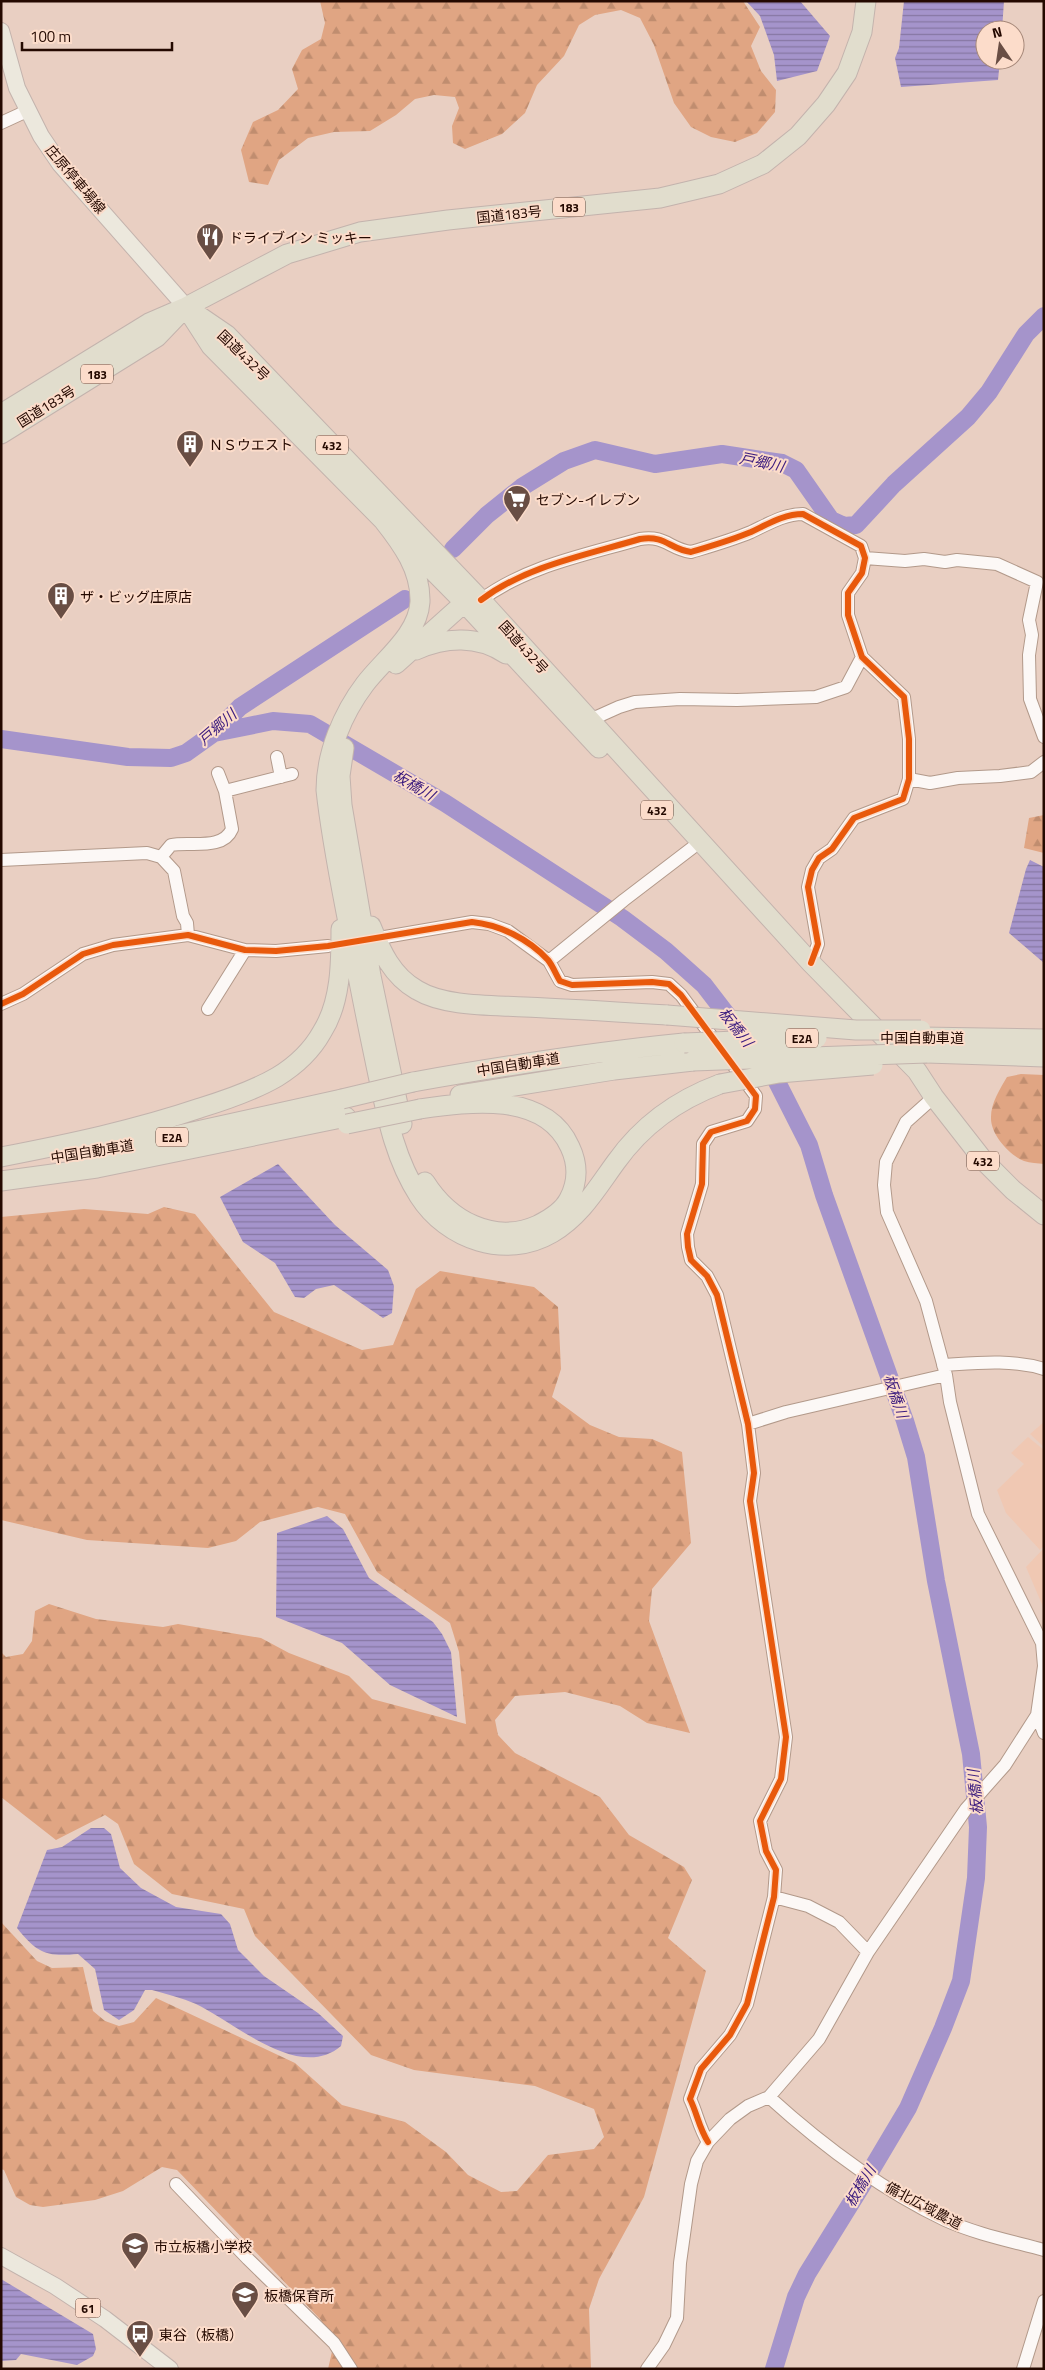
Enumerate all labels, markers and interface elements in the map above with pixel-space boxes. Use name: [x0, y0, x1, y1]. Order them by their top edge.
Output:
scale bar: [22, 20, 172, 52]
north arrow: [975, 20, 1025, 70]
text: N: [990, 21, 1004, 43]
text: 100 m: [30, 25, 71, 48]
street label: 庄原停車場線: [41, 140, 111, 218]
road number: 183: [553, 198, 585, 216]
street label: 国道183号: [475, 200, 543, 228]
restaurant icon: ドライブイン ミッキー: [195, 222, 225, 261]
place label: ドライブイン ミッキー: [229, 227, 372, 248]
street label: 国道432号: [213, 325, 275, 385]
road number: 183: [81, 364, 113, 384]
street label: 国道183号: [13, 380, 79, 432]
building icon: ＮＳウエスト: [175, 429, 205, 468]
place label: ＮＳウエスト: [209, 434, 293, 455]
road number: 432: [316, 436, 348, 454]
water label: 戸郷川: [738, 446, 788, 478]
supermarket icon: セブン-イレブン: [502, 484, 532, 523]
place label: セブン-イレブン: [536, 489, 640, 510]
building icon: ザ・ビッグ庄原店: [46, 581, 76, 620]
place label: ザ・ビッグ庄原店: [80, 586, 192, 607]
street label: 国道432号: [494, 616, 554, 678]
water label: 戸郷川: [192, 702, 243, 750]
water label: 板橋川: [389, 764, 441, 807]
road number: 432: [641, 800, 673, 820]
water label: 板橋川: [713, 1002, 760, 1053]
street label: 中国自動車道: [880, 1027, 964, 1048]
road number: E2A: [786, 1028, 818, 1048]
street label: 中国自動車道: [475, 1047, 561, 1081]
road number: E2A: [156, 1128, 188, 1146]
street label: 中国自動車道: [49, 1134, 135, 1168]
road number: 432: [967, 1152, 999, 1170]
water label: 板橋川: [878, 1371, 915, 1423]
water label: 板橋川: [961, 1767, 988, 1815]
water label: 板橋川: [839, 2159, 882, 2211]
street label: 備北広域農道: [882, 2176, 966, 2234]
school or university icon: 市立板橋小学校: [120, 2231, 150, 2270]
place label: 市立板橋小学校: [154, 2236, 252, 2257]
school or university icon: 板橋保育所: [230, 2280, 260, 2319]
place label: 板橋保育所: [264, 2285, 334, 2306]
road number: 61: [76, 2298, 100, 2318]
bus stop icon: 東谷（板橋）: [125, 2319, 155, 2358]
place label: 東谷（板橋）: [159, 2324, 243, 2345]

